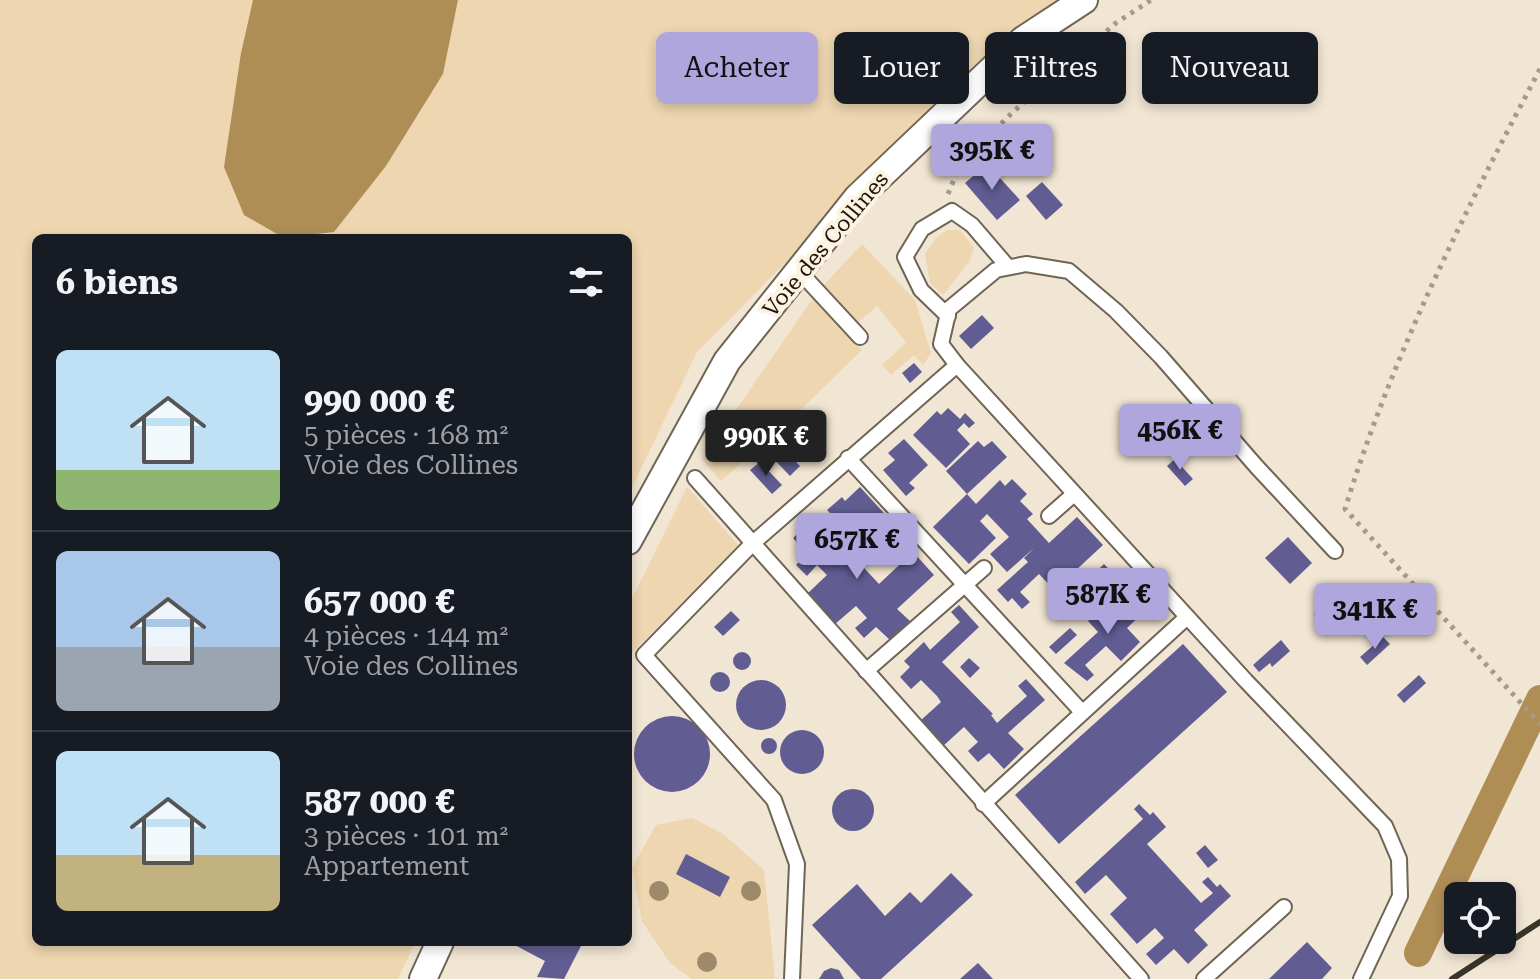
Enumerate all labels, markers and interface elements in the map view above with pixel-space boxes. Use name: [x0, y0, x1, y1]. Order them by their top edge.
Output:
chip: Acheter: [656, 32, 818, 104]
chip: Louer: [834, 32, 969, 104]
chip: Filtres: [985, 32, 1126, 104]
chip: Nouveau: [1142, 32, 1318, 104]
pin: 395K €: [927, 124, 1057, 192]
text: 395K €: [949, 135, 1035, 165]
street label: Voie des Collines: [758, 167, 893, 322]
icon: filters: [564, 260, 608, 304]
text: 6 biens: [56, 262, 178, 302]
text: 990 000 €: [304, 380, 454, 420]
icon: home: [120, 382, 216, 478]
pin: 456K €: [1115, 404, 1245, 472]
pin: 990K €: [701, 410, 831, 478]
text: 456K €: [1137, 415, 1223, 445]
text: 5 pièces · 168 m²: [304, 420, 508, 450]
text: 990K €: [723, 421, 809, 451]
text: Voie des Collines: [304, 450, 518, 480]
pin: 657K €: [792, 513, 922, 581]
text: 657K €: [814, 524, 900, 554]
pin: 587K €: [1043, 568, 1173, 636]
text: 587K €: [1065, 579, 1151, 609]
text: 657 000 €: [304, 581, 454, 621]
icon: home: [120, 583, 216, 679]
pin: 341K €: [1310, 583, 1440, 651]
text: 341K €: [1332, 594, 1418, 624]
text: 4 pièces · 144 m²: [304, 621, 508, 651]
text: Voie des Collines: [304, 651, 518, 681]
text: 587 000 €: [304, 781, 454, 821]
icon: home: [120, 783, 216, 879]
text: 3 pièces · 101 m²: [304, 821, 508, 851]
text: Appartement: [304, 851, 469, 881]
map controls: [1444, 882, 1516, 954]
button: locate: [1444, 882, 1516, 954]

